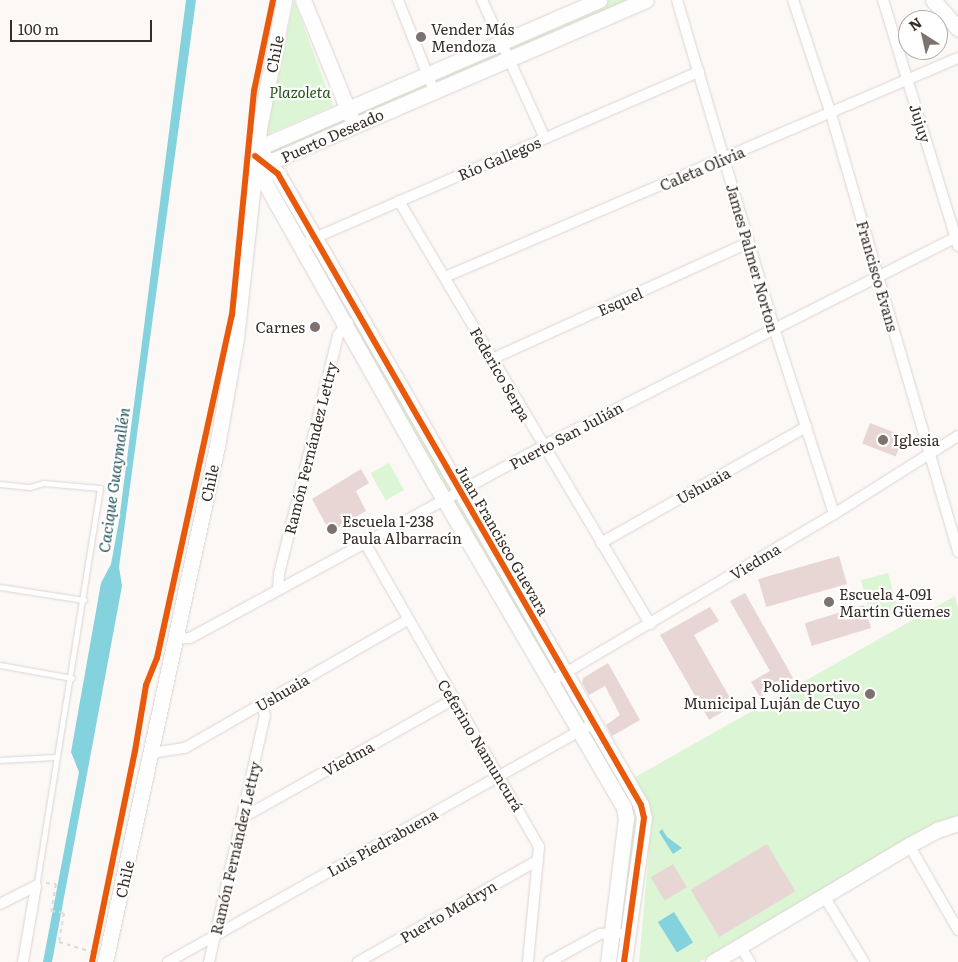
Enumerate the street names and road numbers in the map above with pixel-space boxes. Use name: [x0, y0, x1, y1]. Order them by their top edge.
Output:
street label: Chile: [262, 34, 286, 74]
street label: Jujuy: [907, 101, 935, 145]
street label: Puerto Deseado: [278, 104, 386, 166]
street label: Río Gallegos: [455, 133, 543, 183]
street label: Caleta Olivia: [657, 142, 747, 194]
street label: James Palmer Norton: [723, 182, 783, 334]
street label: Francisco Evans: [854, 218, 902, 334]
street label: Esquel: [595, 283, 645, 319]
street label: Federico Serpa: [467, 324, 535, 424]
street label: Ramón Fernández Lettry: [280, 360, 340, 536]
street label: Puerto San Julián: [506, 397, 626, 473]
street label: Juan Francisco Guevara: [453, 462, 553, 618]
street label: Chile: [196, 463, 222, 503]
street label: Ushuaia: [673, 463, 733, 507]
street label: Viedma: [727, 539, 783, 583]
street label: Ushuaia: [252, 670, 312, 714]
street label: Ceferino Namuncurá: [434, 676, 528, 814]
street label: Viedma: [319, 737, 377, 779]
street label: Ramón Fernández Lettry: [206, 760, 264, 936]
street label: Luis Piedrabuena: [324, 804, 440, 880]
street label: Chile: [111, 859, 137, 899]
street label: Puerto Madryn: [396, 876, 500, 946]

